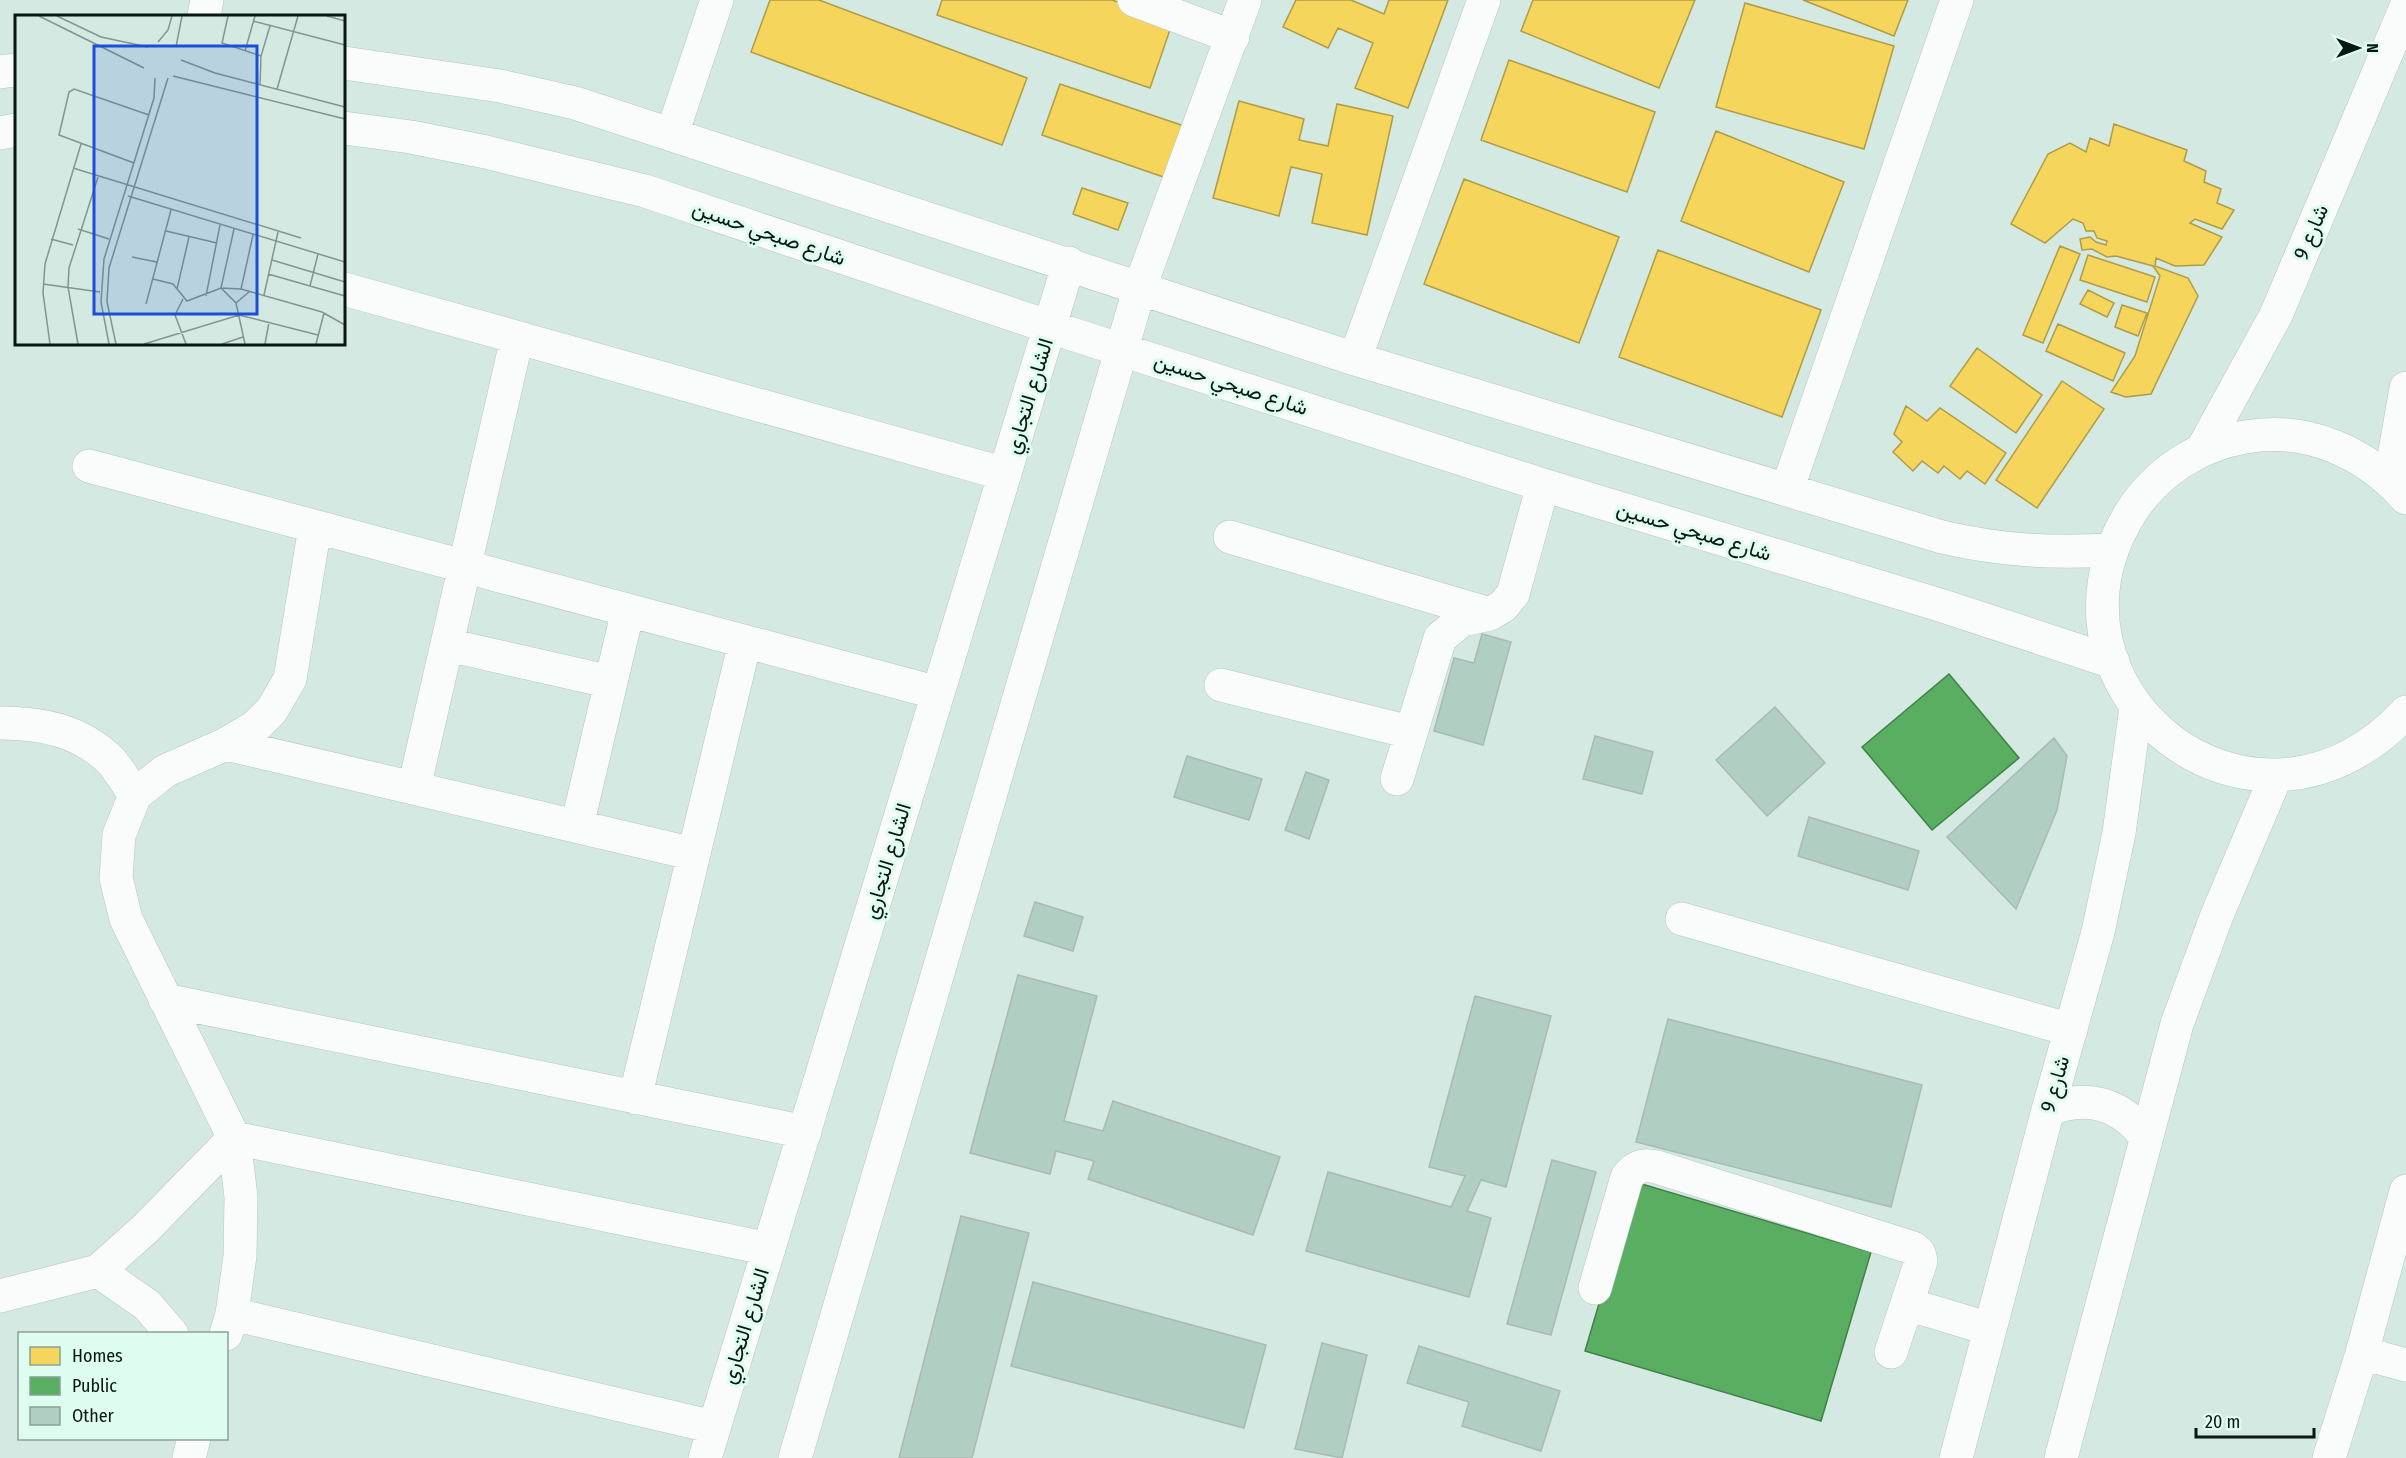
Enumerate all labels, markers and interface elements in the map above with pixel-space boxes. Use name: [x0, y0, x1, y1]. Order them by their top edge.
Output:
inset map: [15, 15, 345, 345]
north arrow: [2328, 18, 2388, 78]
text: N: [2363, 43, 2382, 53]
street label: شارع صبحي حسين: [688, 195, 849, 275]
street label: شارع 9: [2288, 201, 2335, 264]
street label: الشارع التجاري: [999, 335, 1063, 458]
street label: شارع صبحي حسين: [1150, 347, 1311, 425]
street label: شارع صبحي حسين: [1612, 495, 1774, 571]
street label: الشارع التجاري: [857, 800, 921, 923]
street label: شارع 9: [2035, 1053, 2076, 1115]
street label: الشارع التجاري: [715, 1265, 779, 1388]
legend: [18, 1332, 228, 1440]
text: Homes: [72, 1345, 123, 1367]
text: Public: [72, 1375, 117, 1397]
scale bar: [2196, 1401, 2314, 1439]
text: Other: [72, 1405, 115, 1427]
text: 20 m: [2205, 1411, 2240, 1433]

